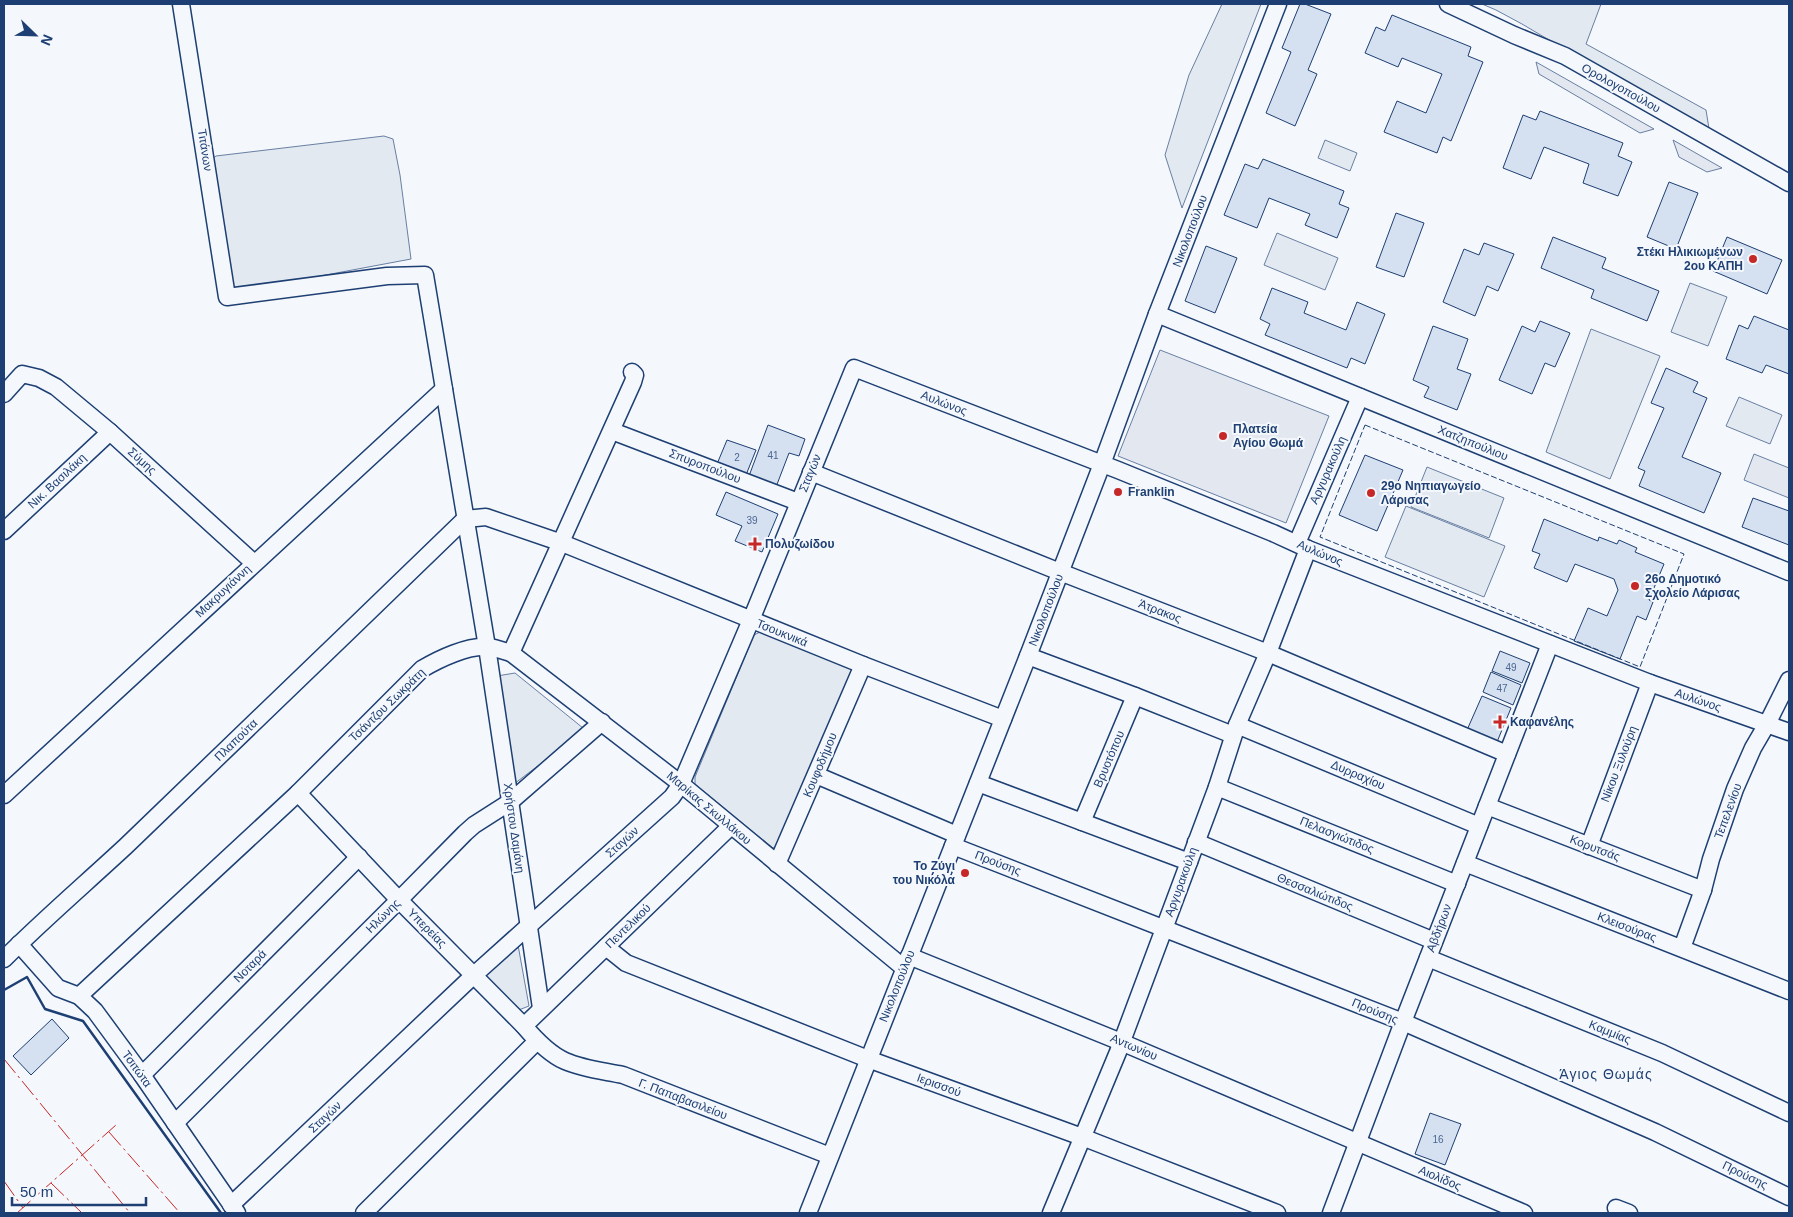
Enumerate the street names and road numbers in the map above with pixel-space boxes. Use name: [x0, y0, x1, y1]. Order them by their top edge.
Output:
street label: Ορολογοπούλου: [1579, 61, 1663, 115]
street label: Τιτάνων: [195, 128, 215, 172]
street label: Νικολοπούλου: [1170, 193, 1210, 269]
street label: Αυλώνος: [919, 388, 969, 418]
street label: Χατζηπούλιου: [1436, 423, 1510, 463]
street label: Αργυρακούλη: [1307, 434, 1349, 506]
street label: Σύμης: [125, 445, 159, 478]
street label: Σπυροπούλου: [667, 446, 743, 486]
street label: Νικ. Βασιλάκη: [25, 450, 89, 512]
street label: Σταγών: [796, 452, 824, 494]
street label: Αυλώνος: [1295, 537, 1345, 569]
street label: Μακρυγιάννη: [192, 562, 254, 620]
street label: Νικολοπούλου: [1026, 572, 1066, 648]
street label: Άτρακος: [1137, 596, 1184, 626]
street label: Τσουκνικά: [754, 616, 810, 650]
street label: Τσάντζου Σωκράτη: [346, 665, 428, 745]
street label: Αυλώνος: [1673, 686, 1723, 715]
street label: Πλαπούτα: [212, 716, 260, 764]
street label: Νίκου Ξυλούρη: [1598, 724, 1640, 804]
street label: Βρυοτόπου: [1091, 728, 1127, 790]
street label: Κουφοδήμου: [800, 730, 840, 800]
street label: Δυρραχίου: [1329, 757, 1387, 793]
street label: Μαρίκας Σκυλλάκου: [664, 769, 754, 847]
street label: Τεπελενίου: [1711, 781, 1745, 841]
street label: Χρήστου Δαμάνη: [501, 782, 527, 874]
street label: Πελασγιώτιδος: [1298, 814, 1376, 856]
street label: Σταγών: [603, 824, 641, 860]
street label: Κορυτσάς: [1568, 832, 1622, 864]
street label: Αργυρακούλη: [1162, 845, 1200, 919]
street label: Προύσης: [973, 848, 1023, 878]
street label: Θεσσαλιώτιδος: [1275, 870, 1355, 914]
street label: Ηλώνης: [363, 896, 403, 936]
street label: Πεντελικού: [602, 901, 654, 951]
street label: Αβδήρων: [1423, 902, 1455, 954]
street label: Υπερείας: [405, 906, 449, 950]
street label: Κλεισούρας: [1595, 909, 1659, 945]
street label: Νοταρά: [231, 947, 269, 985]
street label: Νικολοπούλου: [876, 948, 918, 1024]
street label: Προύσης: [1350, 995, 1400, 1027]
street label: Καμμίας: [1587, 1017, 1633, 1047]
street label: Αντωνίου: [1108, 1031, 1160, 1063]
street label: Τσιτώτα: [119, 1048, 155, 1090]
street label: Ιερισσού: [915, 1071, 963, 1099]
street label: Γ. Παπαβασιλείου: [637, 1076, 729, 1122]
street label: Σταγών: [306, 1098, 344, 1136]
street label: Προύσης: [1720, 1158, 1770, 1192]
street label: Αιολίδος: [1417, 1163, 1464, 1193]

